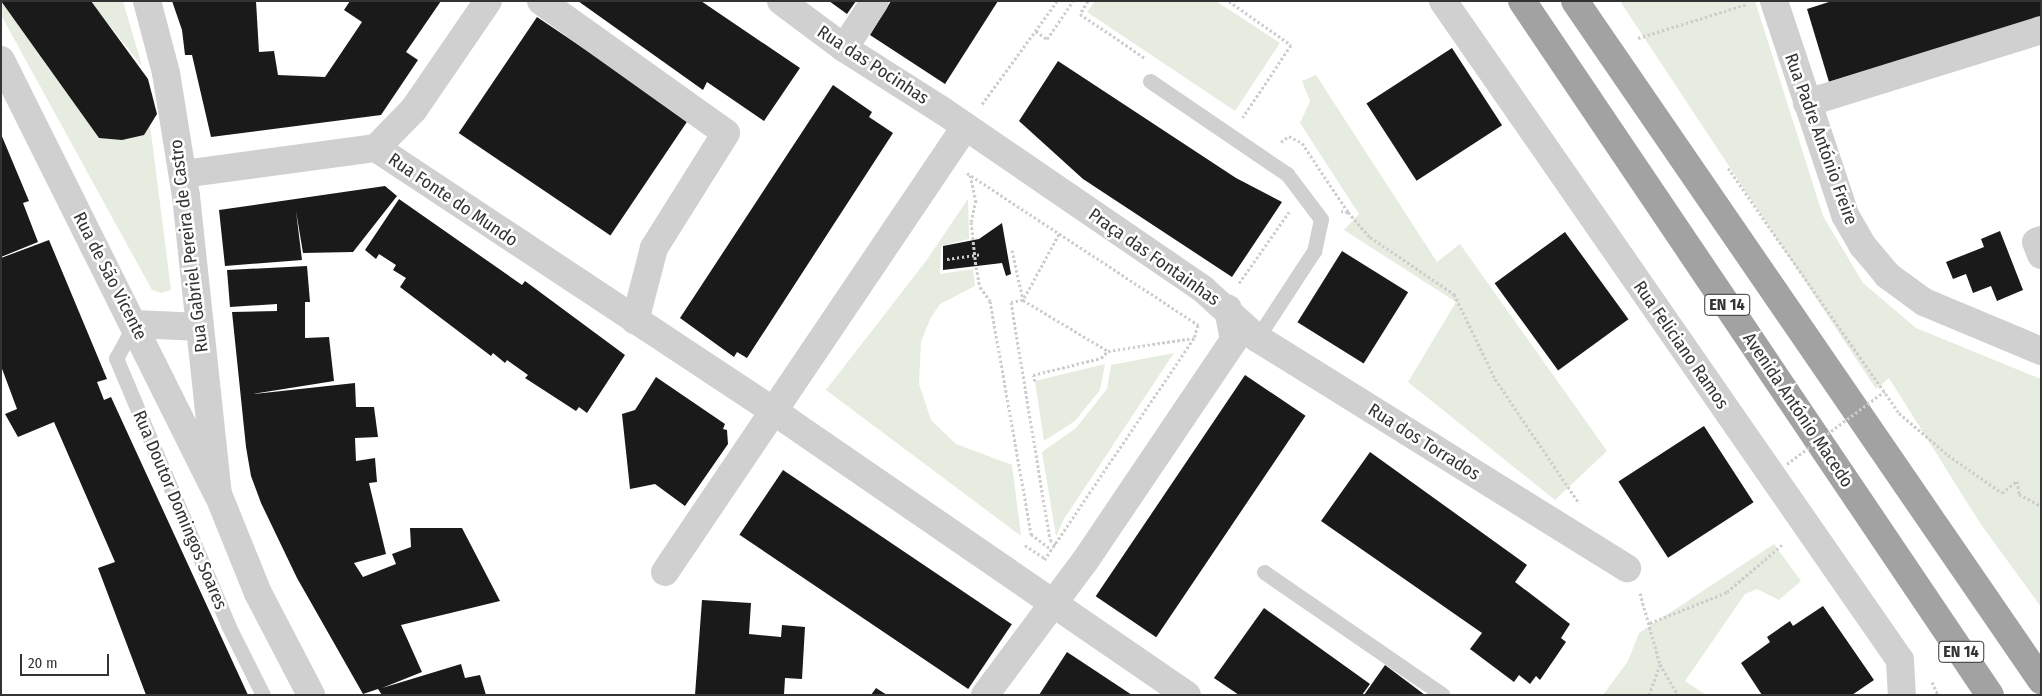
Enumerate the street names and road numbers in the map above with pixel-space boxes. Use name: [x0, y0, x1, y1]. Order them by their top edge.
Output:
street label: Rua das Pocinhas: [813, 21, 933, 109]
street label: Rua Padre António Freire: [1780, 50, 1862, 228]
street label: Rua Gabriel Pereira de Castro: [165, 138, 213, 354]
street label: Rua Fonte do Mundo: [384, 149, 522, 251]
street label: Praça das Fontainhas: [1084, 204, 1224, 310]
street label: Rua de São Vicente: [68, 209, 152, 343]
street label: Rua Feliciano Ramos: [1629, 277, 1733, 413]
road number: EN 14: [1703, 292, 1751, 318]
street label: Avenida António Macedo: [1738, 329, 1858, 491]
street label: Rua dos Torrados: [1364, 399, 1484, 485]
street label: Rua Doutor Domingos Soares: [128, 407, 232, 613]
road number: EN 14: [1937, 638, 1985, 666]

